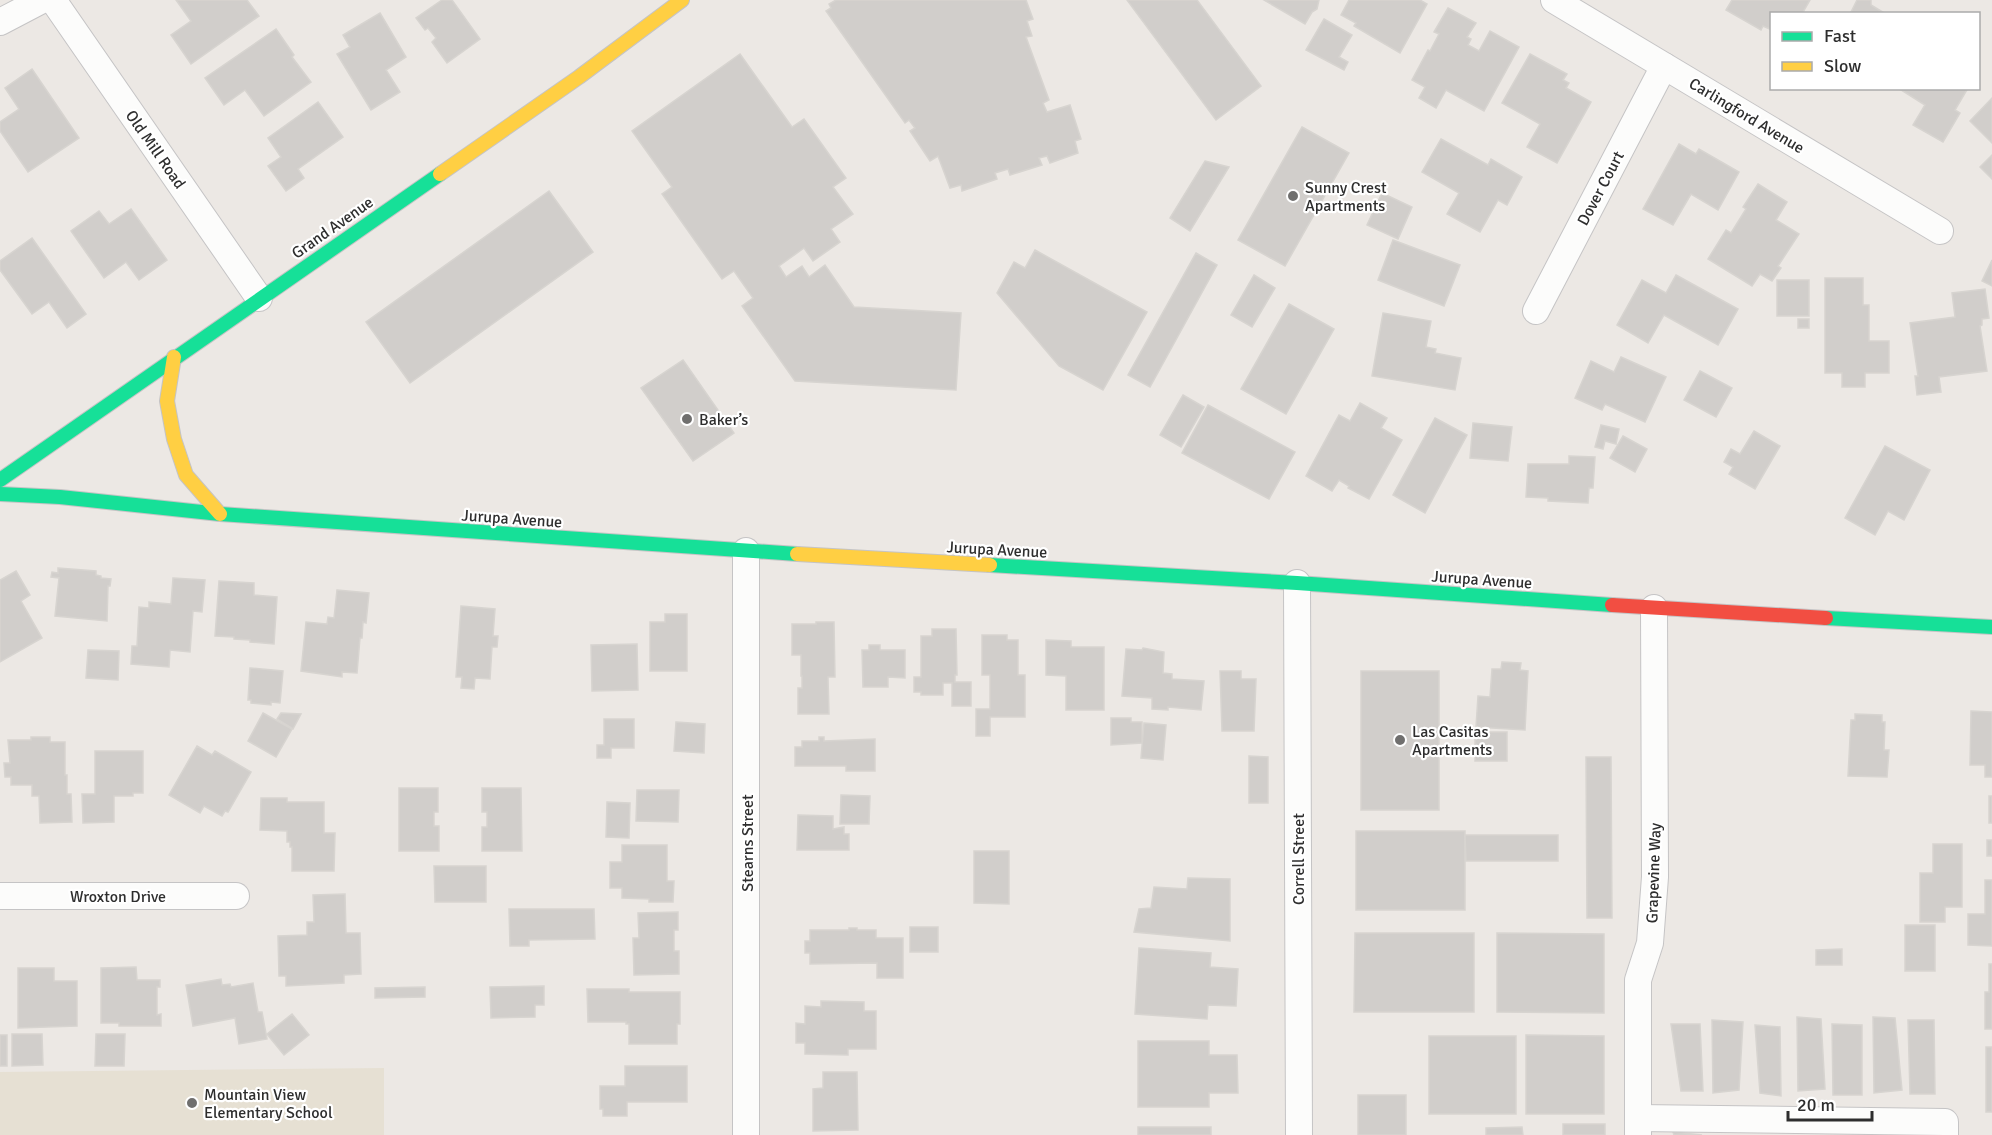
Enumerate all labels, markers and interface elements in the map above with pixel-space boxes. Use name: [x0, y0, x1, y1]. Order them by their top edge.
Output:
legend: [1770, 12, 1980, 90]
text: Fast: [1824, 25, 1856, 47]
text: Slow: [1824, 55, 1861, 77]
street label: Carlingford Avenue: [1685, 74, 1808, 158]
street label: Old Mill Road: [121, 106, 190, 193]
street label: Dover Court: [1573, 147, 1629, 229]
place label: Sunny Crest Apartments: [1305, 178, 1387, 216]
marker: Sunny Crest Apartments: [1286, 189, 1300, 203]
street label: Grand Avenue: [288, 192, 377, 263]
place label: Baker’s: [699, 410, 748, 430]
marker: Baker’s: [680, 412, 694, 426]
street label: Jurupa Avenue: [461, 506, 563, 532]
street label: Jurupa Avenue: [946, 537, 1048, 563]
street label: Jurupa Avenue: [1431, 567, 1533, 593]
place label: Las Casitas Apartments: [1412, 722, 1492, 760]
marker: Las Casitas Apartments: [1393, 733, 1407, 747]
street label: Stearns Street: [738, 794, 758, 892]
street label: Correll Street: [1289, 813, 1309, 905]
street label: Grapevine Way: [1642, 822, 1666, 924]
street label: Wroxton Drive: [70, 887, 166, 907]
scale bar: [1788, 1084, 1872, 1122]
place label: Mountain View Elementary School: [204, 1085, 333, 1123]
text: 20 m: [1797, 1094, 1835, 1116]
marker: Mountain View Elementary School: [185, 1096, 199, 1110]

